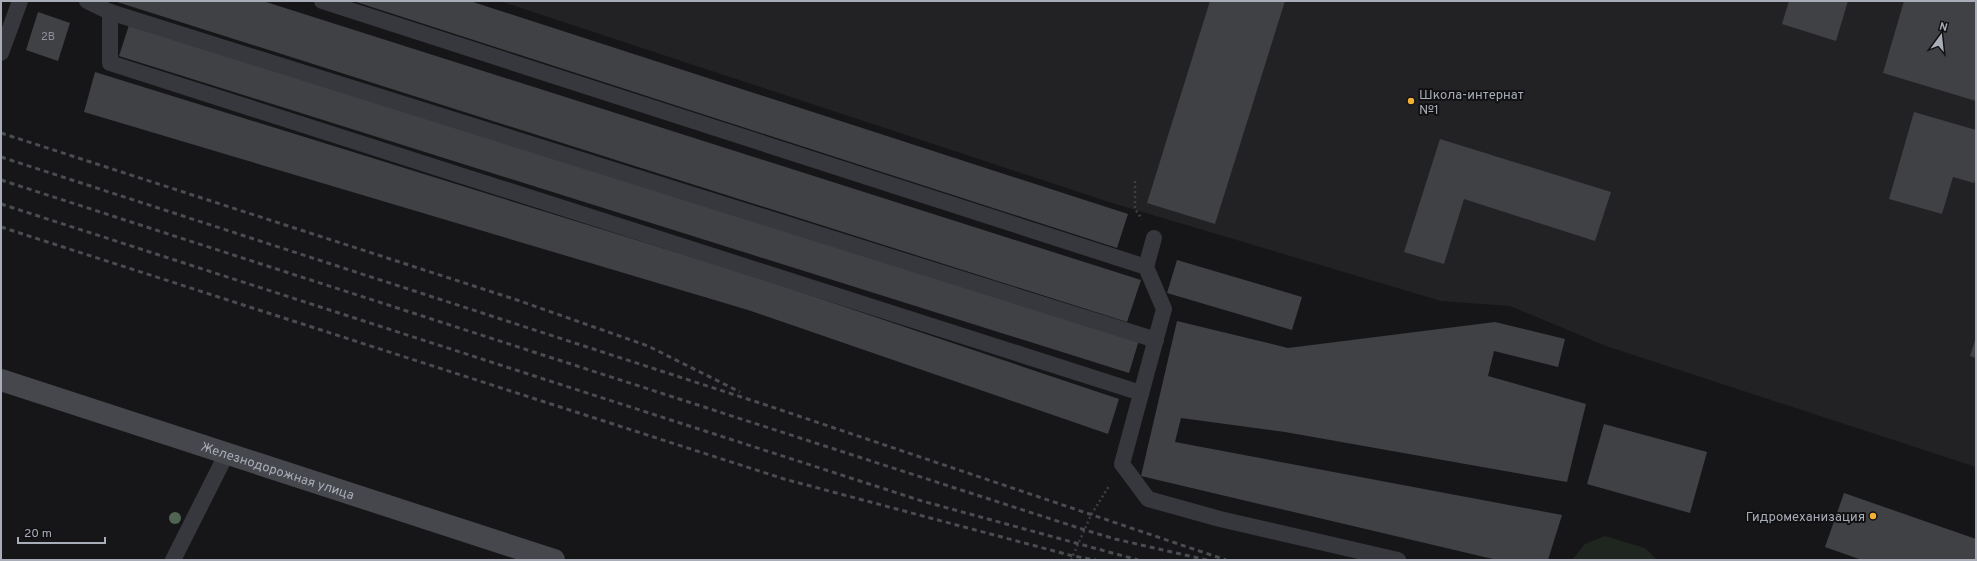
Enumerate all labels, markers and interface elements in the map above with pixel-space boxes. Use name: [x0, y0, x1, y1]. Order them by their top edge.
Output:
north arrow: [1921, 16, 1961, 56]
text: N: [1938, 20, 1949, 35]
house number: 2В: [41, 30, 55, 44]
place label: Школа-интернат №1: [1419, 88, 1524, 119]
marker: Школа-интернат №1: [1406, 96, 1416, 106]
street label: Железнодорожная улица: [198, 440, 356, 504]
place label: Гидромеханизация: [1746, 510, 1865, 526]
marker: Гидромеханизация: [1868, 511, 1878, 521]
scale bar: [18, 519, 105, 545]
text: 20 m: [24, 526, 52, 542]

